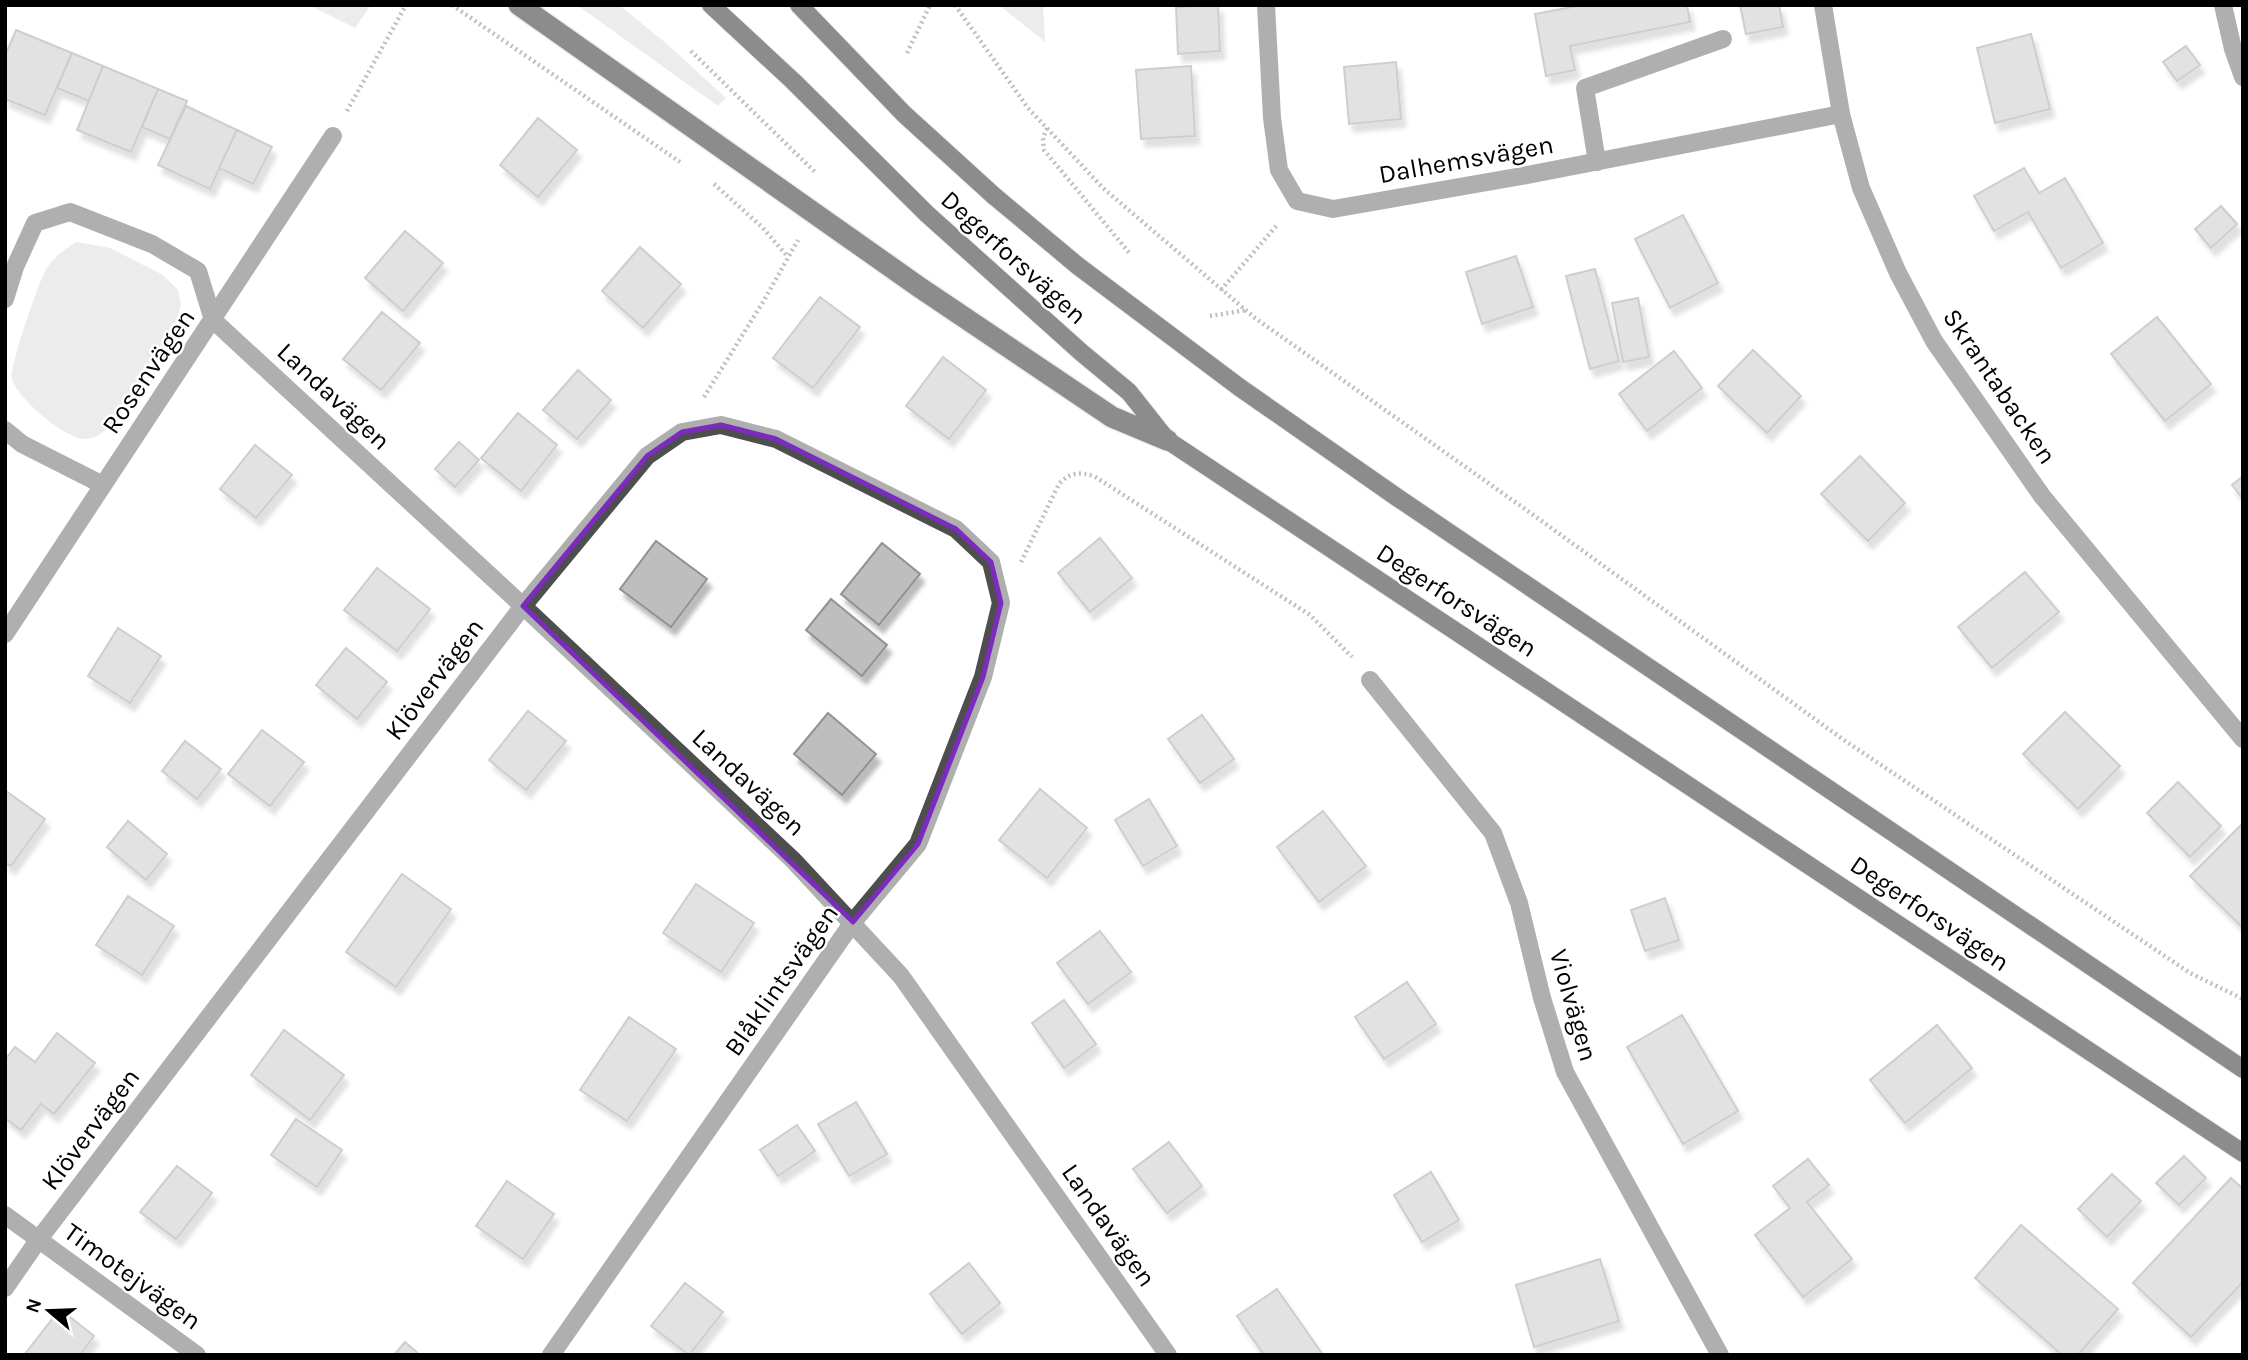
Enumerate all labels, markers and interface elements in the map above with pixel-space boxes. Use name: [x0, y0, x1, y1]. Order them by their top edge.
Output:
street label: Dalhemsvägen: [1376, 129, 1556, 190]
street label: Degerforsvägen: [934, 184, 1093, 331]
street label: Rosenvägen: [95, 303, 202, 440]
street label: Skrantabacken: [1936, 303, 2063, 470]
street label: Landavägen: [271, 336, 397, 456]
street label: Degerforsvägen: [1371, 537, 1543, 664]
street label: Klövervägen: [379, 612, 490, 746]
street label: Landavägen: [686, 722, 812, 842]
street label: Degerforsvägen: [1844, 849, 2015, 978]
street label: Blåklintsvägen: [718, 899, 845, 1062]
street label: Violvägen: [1543, 946, 1604, 1065]
street label: Klövervägen: [35, 1062, 146, 1196]
street label: Landavägen: [1055, 1158, 1162, 1293]
street label: Timotejvägen: [58, 1216, 207, 1336]
north arrow: [14, 1276, 84, 1346]
text: N: [21, 1296, 46, 1316]

